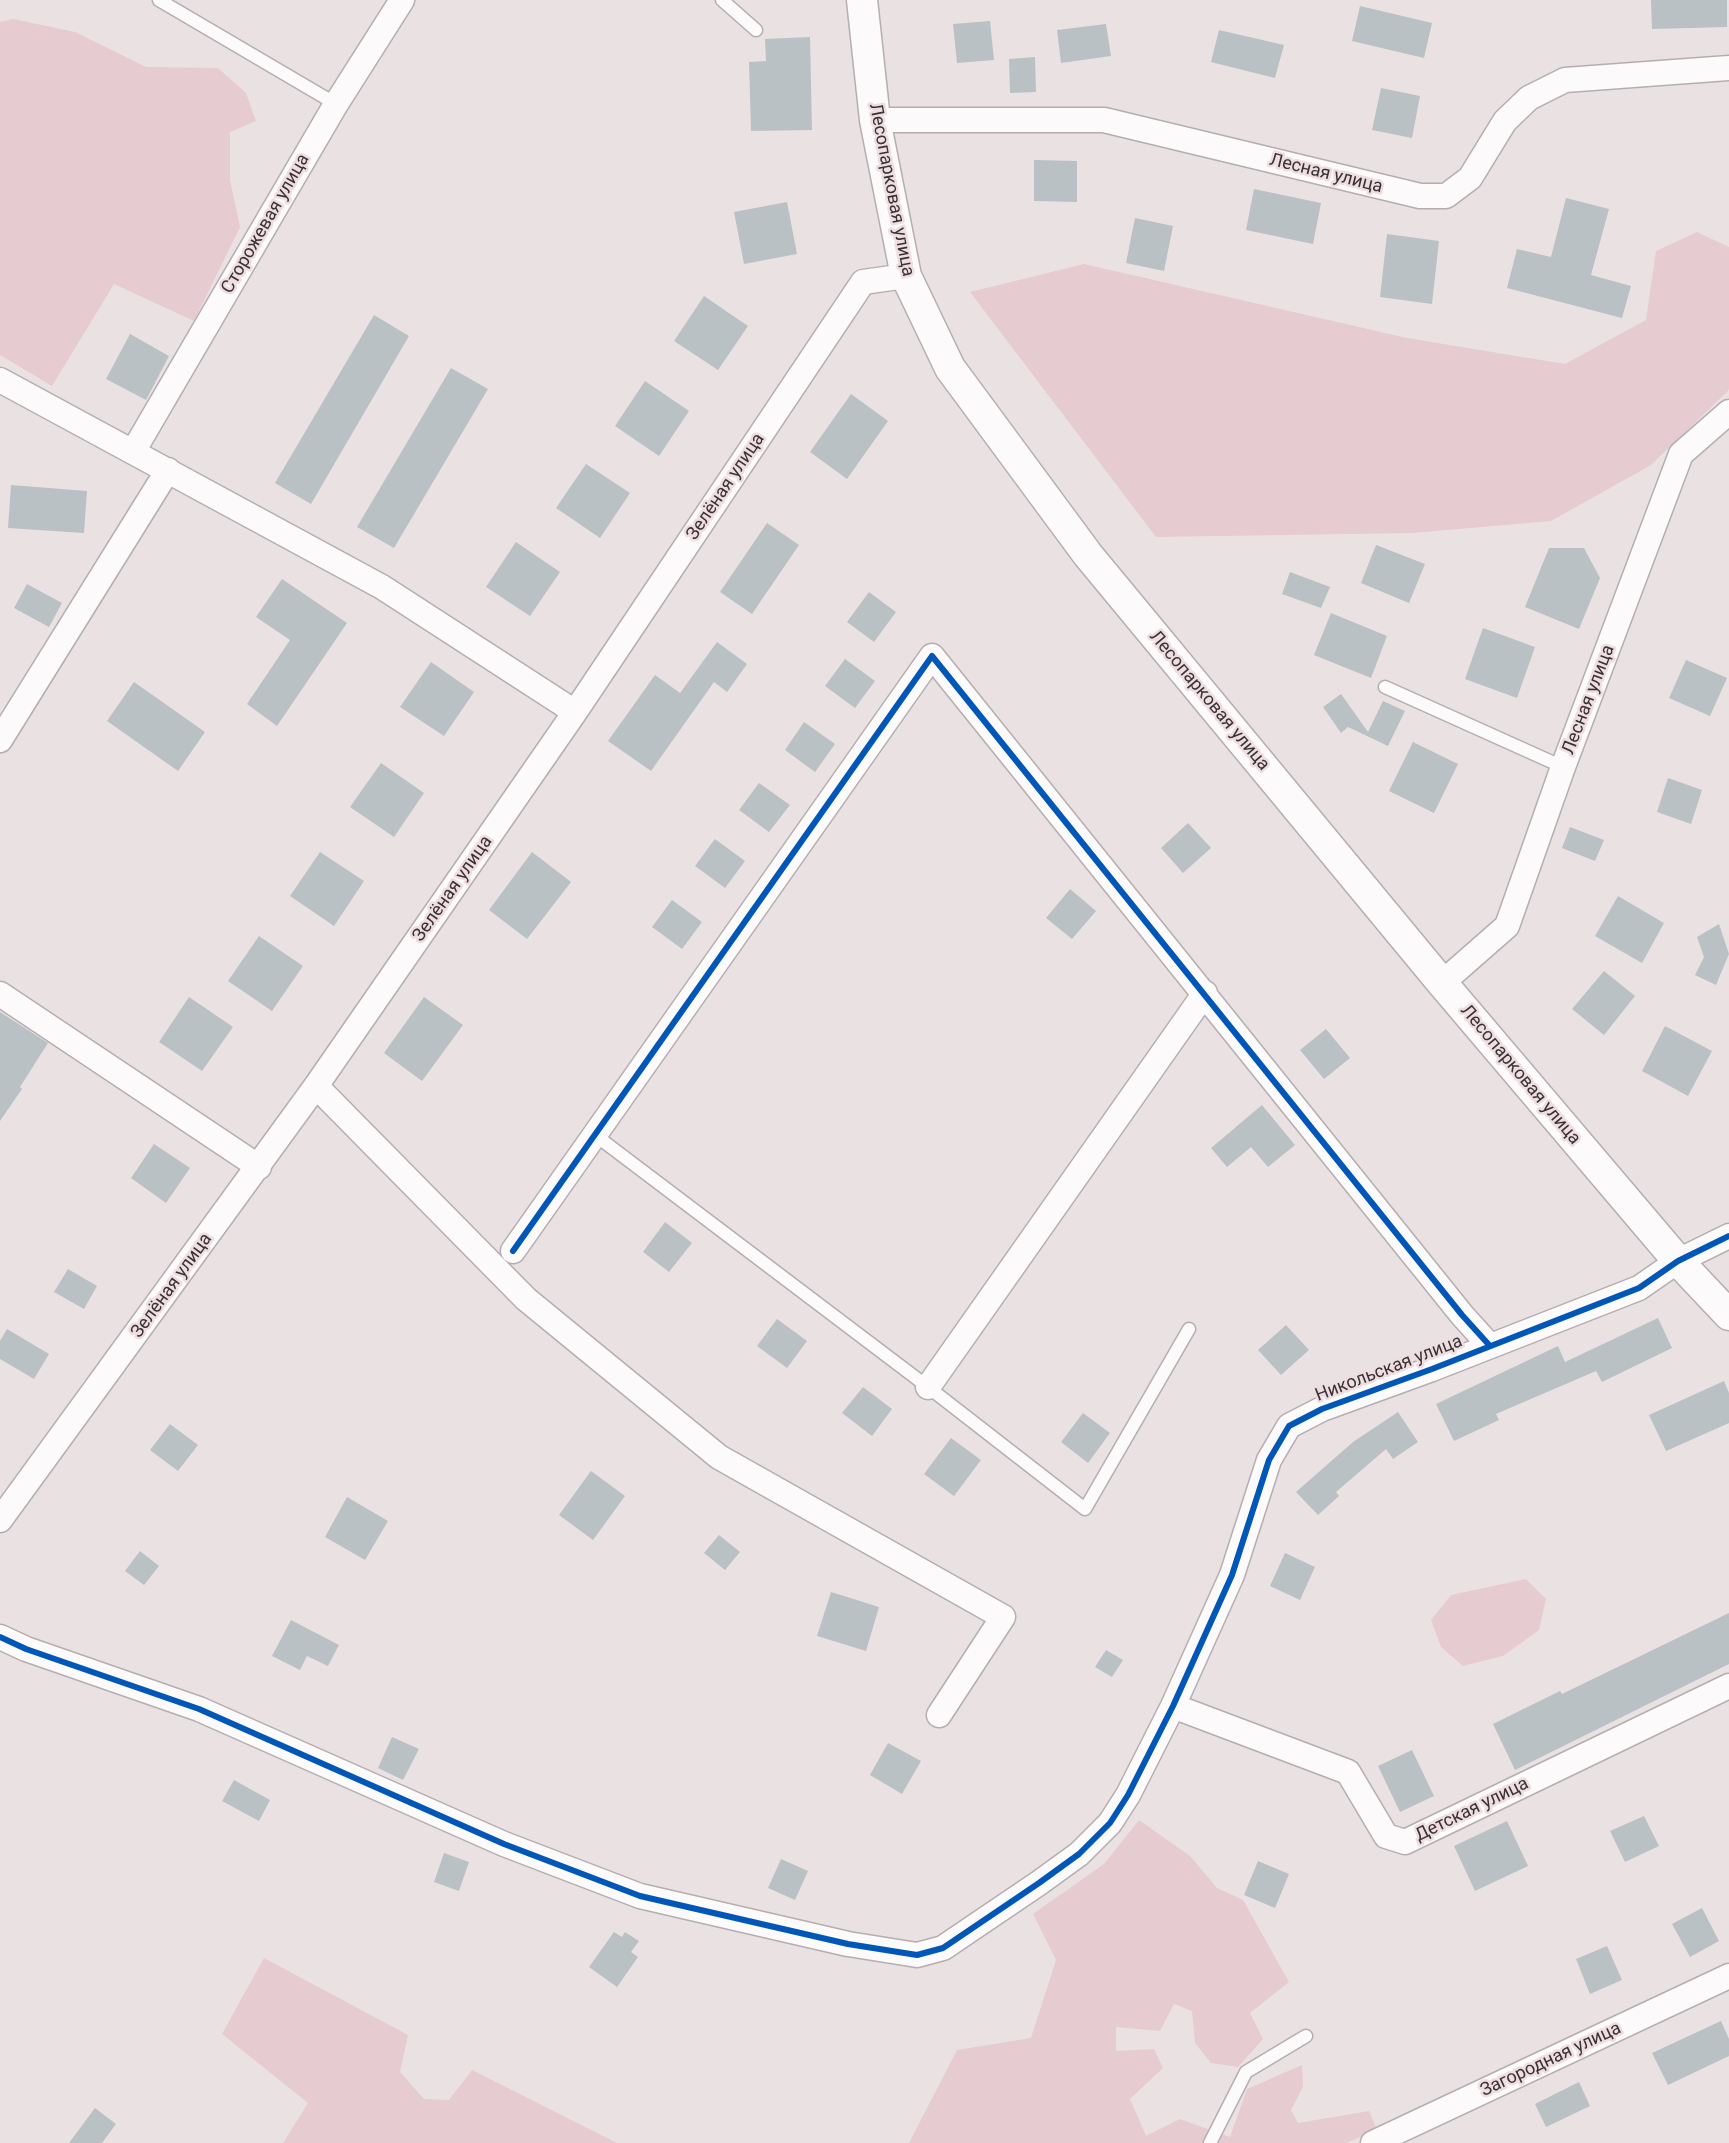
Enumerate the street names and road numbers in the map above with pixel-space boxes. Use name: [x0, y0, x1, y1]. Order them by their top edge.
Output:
street label: Лесопарковая улица: [864, 102, 918, 278]
street label: Сторожевая улица: [217, 150, 315, 298]
street label: Лесная улица: [1267, 150, 1385, 198]
street label: Зелёная улица: [682, 430, 770, 544]
street label: Лесопарковая улица: [1144, 627, 1274, 775]
street label: Лесная улица: [1558, 642, 1620, 758]
street label: Зелёная улица: [409, 832, 497, 946]
street label: Лесопарковая улица: [1455, 1001, 1585, 1149]
street label: Зелёная улица: [127, 1229, 217, 1343]
street label: Никольская улица: [1312, 1331, 1466, 1407]
street label: Детская улица: [1412, 1773, 1532, 1847]
street label: Загородная улица: [1477, 2018, 1625, 2102]

